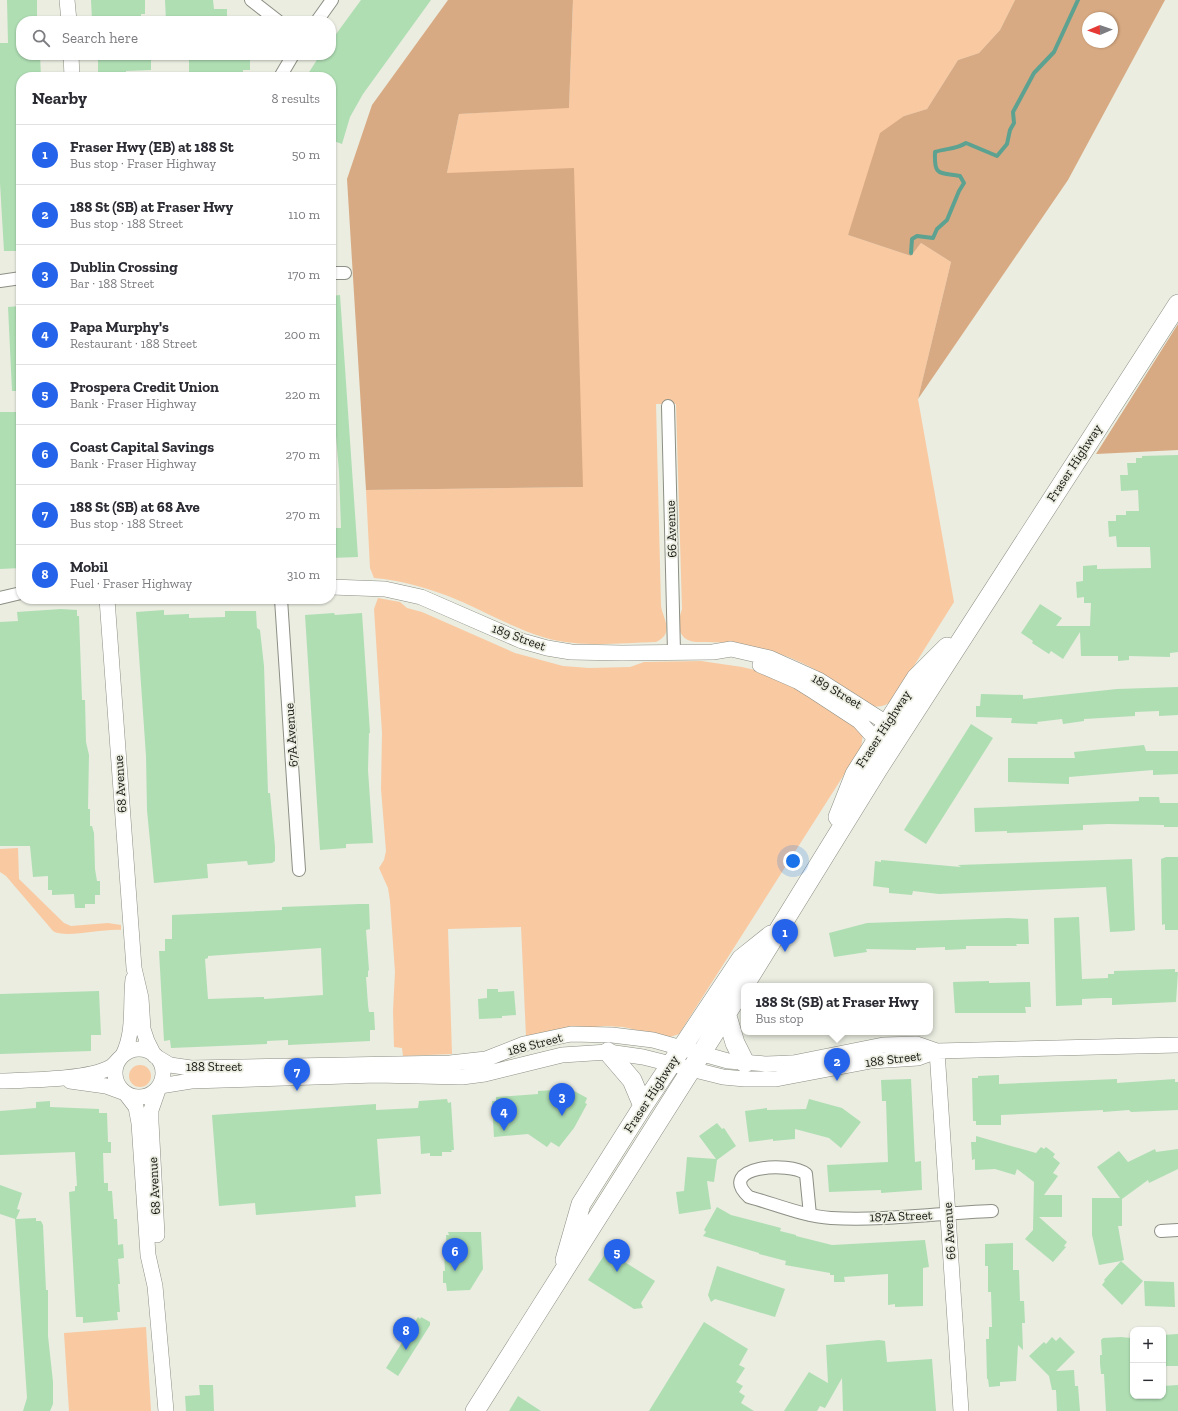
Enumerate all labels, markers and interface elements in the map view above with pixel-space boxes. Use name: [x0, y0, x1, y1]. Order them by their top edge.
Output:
north arrow: [1082, 12, 1118, 48]
search box: [16, 16, 336, 60]
icon: search: [30, 27, 52, 49]
text: Search here: [62, 29, 138, 47]
text: Nearby: [32, 88, 87, 108]
text: 8 results: [272, 91, 320, 106]
text: Fraser Hwy (EB) at 188 St: [70, 138, 234, 156]
text: 1: [42, 147, 48, 162]
text: 50 m: [292, 147, 320, 162]
text: Bus stop · Fraser Highway: [70, 156, 216, 171]
text: 188 St (SB) at Fraser Hwy: [70, 198, 233, 216]
text: 2: [42, 207, 48, 222]
text: 110 m: [288, 207, 320, 222]
text: Bus stop · 188 Street: [70, 216, 183, 231]
text: Dublin Crossing: [70, 258, 178, 276]
text: 3: [42, 267, 48, 282]
text: 170 m: [287, 267, 320, 282]
text: Bar · 188 Street: [70, 276, 154, 291]
text: Papa Murphy's: [70, 318, 169, 336]
text: 4: [41, 327, 49, 342]
text: 200 m: [284, 327, 320, 342]
text: Restaurant · 188 Street: [70, 336, 197, 351]
text: Prospera Credit Union: [70, 378, 219, 396]
text: 5: [42, 387, 48, 402]
text: 220 m: [285, 387, 320, 402]
text: Bank · Fraser Highway: [70, 396, 196, 411]
street label: Fraser Highway: [1043, 421, 1105, 505]
text: Coast Capital Savings: [70, 438, 214, 456]
text: 6: [42, 447, 48, 462]
text: 270 m: [286, 447, 320, 462]
text: Bank · Fraser Highway: [70, 456, 196, 471]
text: 188 St (SB) at 68 Ave: [70, 498, 200, 516]
street label: 66 Avenue: [663, 500, 679, 558]
text: 7: [42, 507, 48, 522]
text: 270 m: [286, 507, 320, 522]
text: Bus stop · 188 Street: [70, 516, 183, 531]
text: Mobil: [70, 558, 108, 576]
text: 8: [41, 567, 49, 582]
text: 310 m: [287, 567, 320, 582]
text: Fuel · Fraser Highway: [70, 576, 192, 591]
street label: 189 Street: [490, 620, 548, 654]
street label: 189 Street: [809, 670, 865, 712]
street label: Fraser Highway: [852, 687, 914, 771]
street label: 67A Avenue: [281, 702, 301, 768]
street label: 68 Avenue: [111, 755, 129, 813]
your location: [783, 851, 803, 871]
pin: 1: [772, 919, 798, 952]
popup: [741, 983, 933, 1035]
text: 188 St (SB) at Fraser Hwy: [755, 993, 919, 1011]
text: Bus stop: [755, 1011, 804, 1026]
street label: 188 Street: [506, 1029, 564, 1059]
pin: 2: [824, 1048, 850, 1081]
street label: 188 Street: [864, 1048, 922, 1070]
street label: Fraser Highway: [620, 1052, 682, 1136]
pin: 7: [284, 1058, 310, 1091]
street label: 188 Street: [186, 1059, 242, 1074]
pin: 3: [549, 1083, 575, 1116]
pin: 4: [491, 1098, 517, 1131]
street label: 68 Avenue: [145, 1157, 163, 1215]
street label: 66 Avenue: [940, 1202, 958, 1260]
street label: 187A Street: [869, 1207, 933, 1225]
pin: 6: [442, 1238, 468, 1271]
pin: 5: [604, 1239, 630, 1272]
pin: 8: [393, 1317, 419, 1350]
map controls: [1130, 1327, 1166, 1399]
button: +: [1130, 1327, 1166, 1363]
button: −: [1130, 1363, 1166, 1399]

